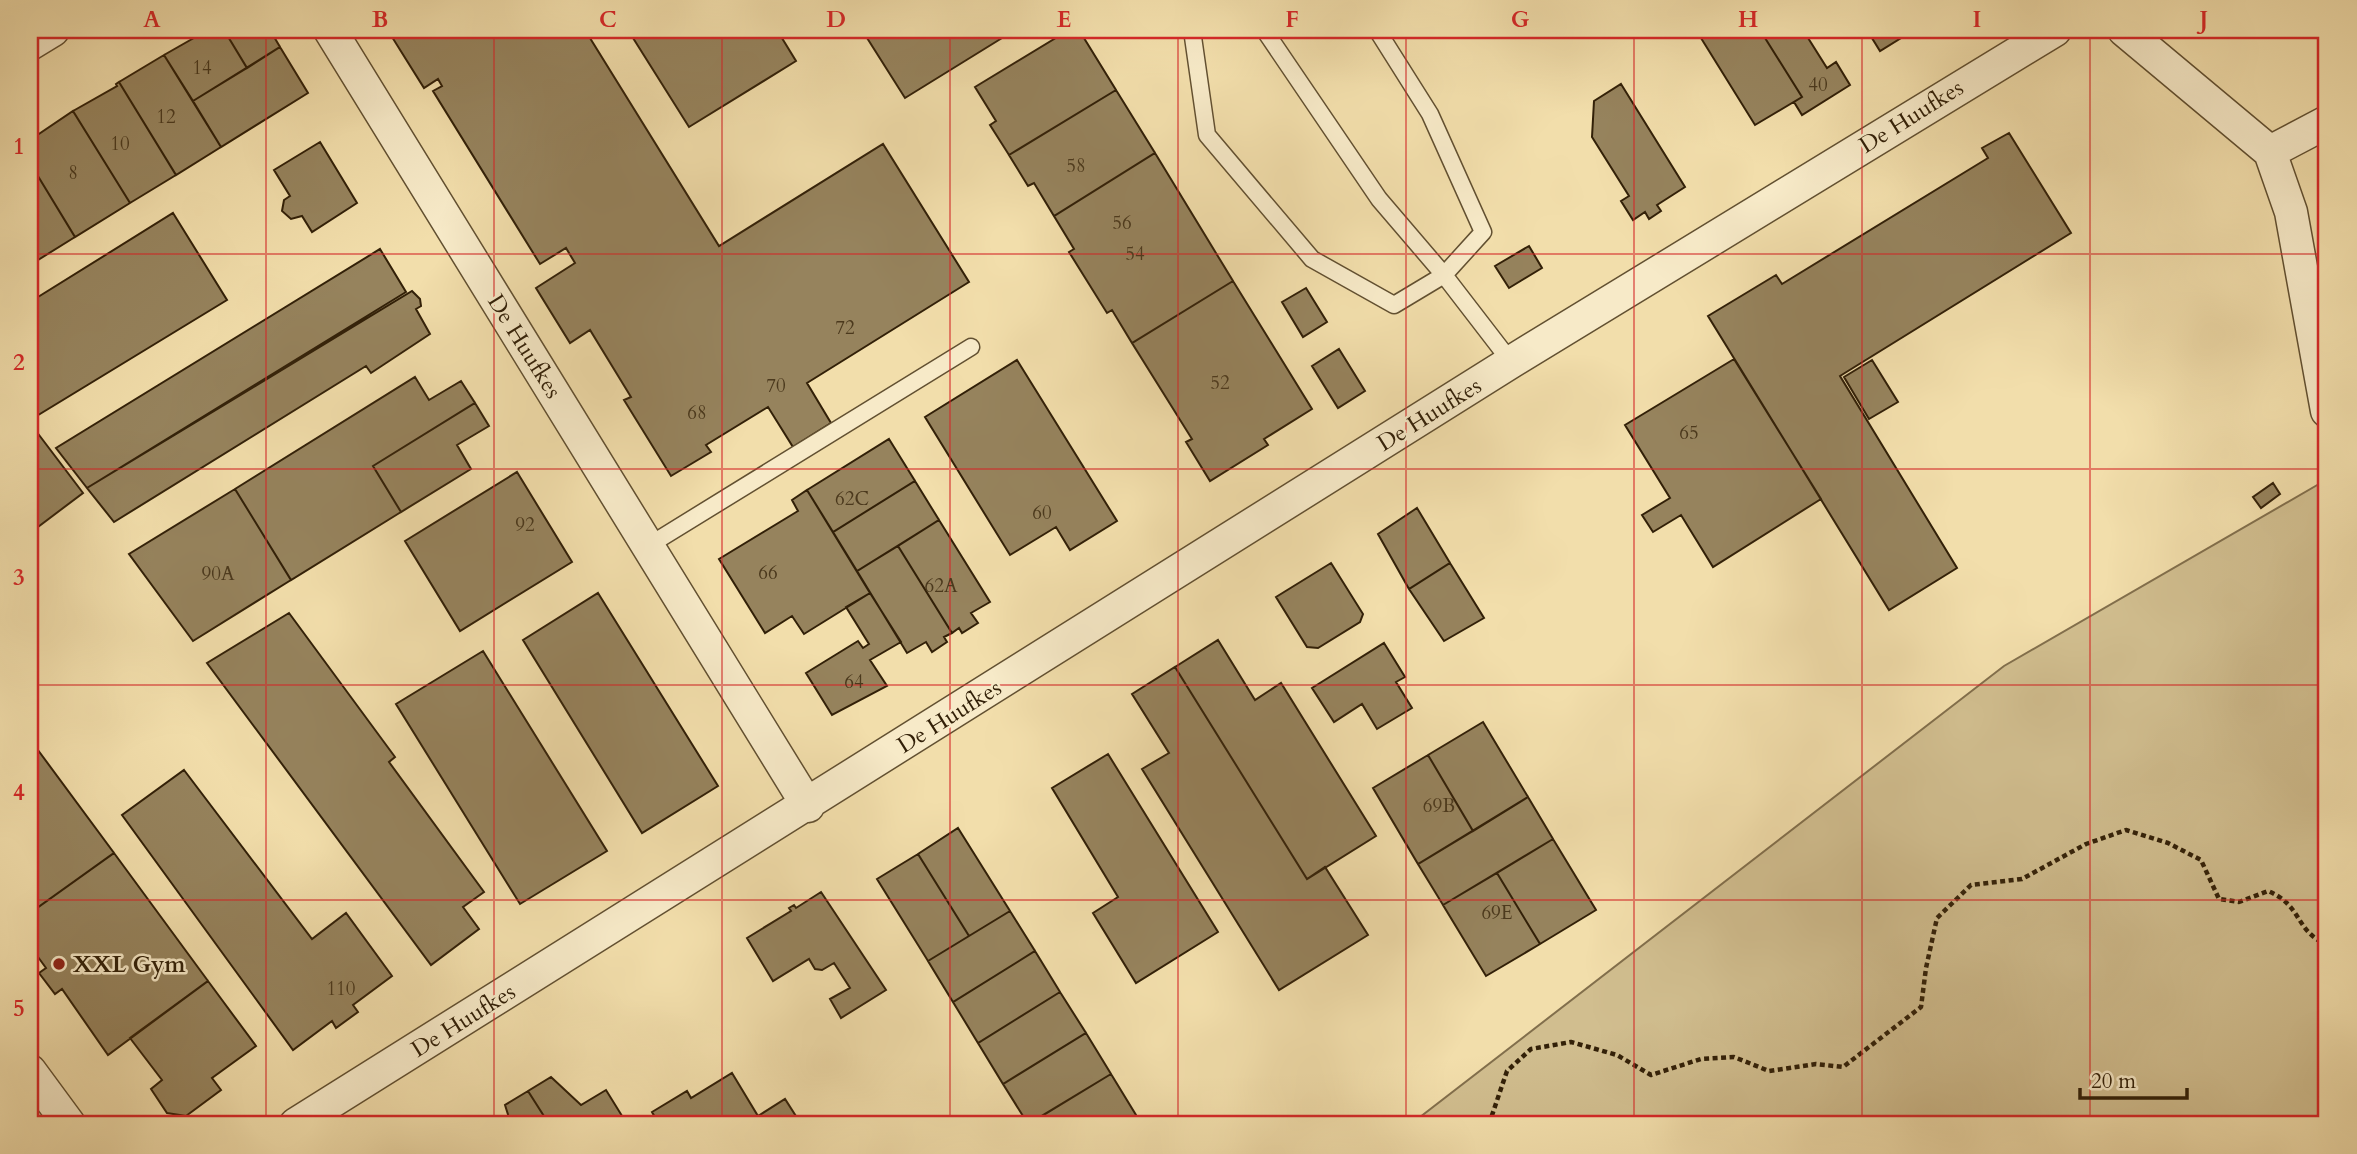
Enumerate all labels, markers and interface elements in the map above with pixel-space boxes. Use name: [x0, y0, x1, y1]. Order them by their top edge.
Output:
text: A: [143, 4, 161, 35]
text: B: [372, 4, 388, 35]
text: C: [599, 4, 617, 35]
text: D: [826, 4, 846, 35]
text: E: [1057, 4, 1071, 35]
text: F: [1285, 4, 1299, 35]
text: G: [1511, 4, 1530, 35]
text: H: [1738, 4, 1758, 35]
text: I: [1973, 4, 1981, 35]
text: J: [2197, 4, 2208, 35]
house number: 14: [192, 55, 212, 81]
house number: 40: [1808, 72, 1828, 98]
street label: De Huufkes: [1853, 72, 1969, 161]
house number: 12: [156, 104, 176, 130]
text: 1: [13, 131, 25, 162]
house number: 10: [110, 131, 130, 157]
house number: 58: [1066, 153, 1086, 179]
house number: 8: [68, 160, 78, 186]
house number: 56: [1112, 210, 1132, 236]
house number: 54: [1125, 241, 1145, 267]
street label: De Huufkes: [480, 288, 569, 404]
house number: 72: [835, 315, 855, 341]
text: 2: [13, 347, 25, 378]
house number: 52: [1210, 370, 1230, 396]
street label: De Huufkes: [1371, 370, 1487, 459]
house number: 70: [766, 373, 786, 399]
house number: 68: [687, 400, 707, 426]
house number: 65: [1679, 420, 1699, 446]
house number: 62C: [835, 486, 869, 512]
house number: 60: [1032, 500, 1052, 526]
house number: 92: [515, 512, 535, 538]
house number: 66: [758, 560, 778, 586]
house number: 90A: [202, 561, 235, 587]
text: 3: [13, 562, 25, 593]
house number: 62A: [925, 573, 958, 599]
house number: 64: [844, 669, 864, 695]
street label: De Huufkes: [891, 672, 1007, 761]
text: 4: [13, 777, 25, 808]
house number: 69B: [1423, 793, 1455, 819]
house number: 69E: [1481, 900, 1513, 926]
place label: XXL Gym: [73, 949, 186, 980]
marker: XXL Gym: [51, 956, 67, 972]
house number: 110: [326, 976, 356, 1002]
street label: De Huufkes: [405, 976, 521, 1065]
text: 5: [13, 993, 25, 1024]
scale bar: [2080, 1056, 2187, 1100]
text: 20 m: [2091, 1067, 2136, 1096]

